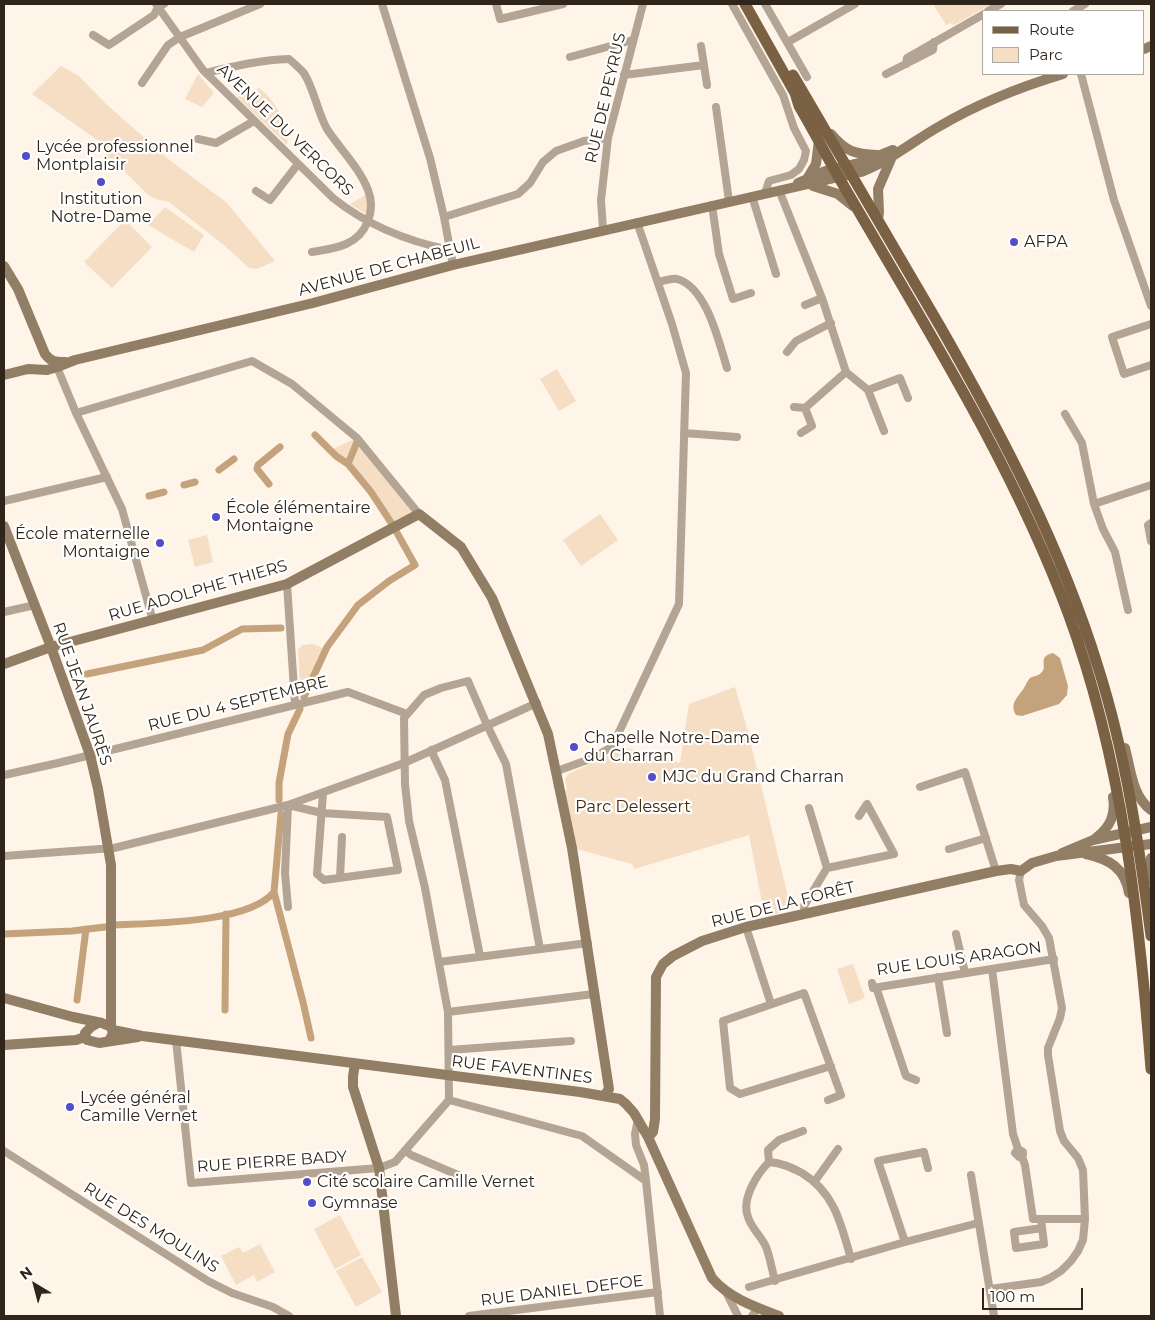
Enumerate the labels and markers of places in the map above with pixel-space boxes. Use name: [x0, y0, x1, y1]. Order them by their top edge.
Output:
place label: Lycée professionnel Montplaisir: [36, 137, 194, 175]
marker: Lycée professionnel Montplaisir: [20, 150, 32, 162]
marker: Institution Notre-Dame: [95, 176, 107, 188]
place label: Institution Notre-Dame: [51, 189, 151, 227]
place label: AFPA: [1024, 232, 1068, 252]
marker: AFPA: [1008, 236, 1020, 248]
place label: École élémentaire Montaigne: [226, 498, 371, 536]
marker: École élémentaire Montaigne: [210, 511, 222, 523]
place label: École maternelle Montaigne: [15, 524, 150, 562]
marker: École maternelle Montaigne: [154, 537, 166, 549]
place label: Chapelle Notre-Dame du Charran: [584, 728, 760, 766]
marker: Chapelle Notre-Dame du Charran: [568, 741, 580, 753]
place label: MJC du Grand Charran: [662, 767, 844, 787]
marker: MJC du Grand Charran: [646, 771, 658, 783]
place label: Lycée général Camille Vernet: [80, 1088, 198, 1126]
marker: Lycée général Camille Vernet: [64, 1101, 76, 1113]
place label: Cité scolaire Camille Vernet: [317, 1172, 535, 1192]
marker: Cité scolaire Camille Vernet: [301, 1176, 313, 1188]
place label: Gymnase: [322, 1193, 398, 1213]
marker: Gymnase: [306, 1197, 318, 1209]

